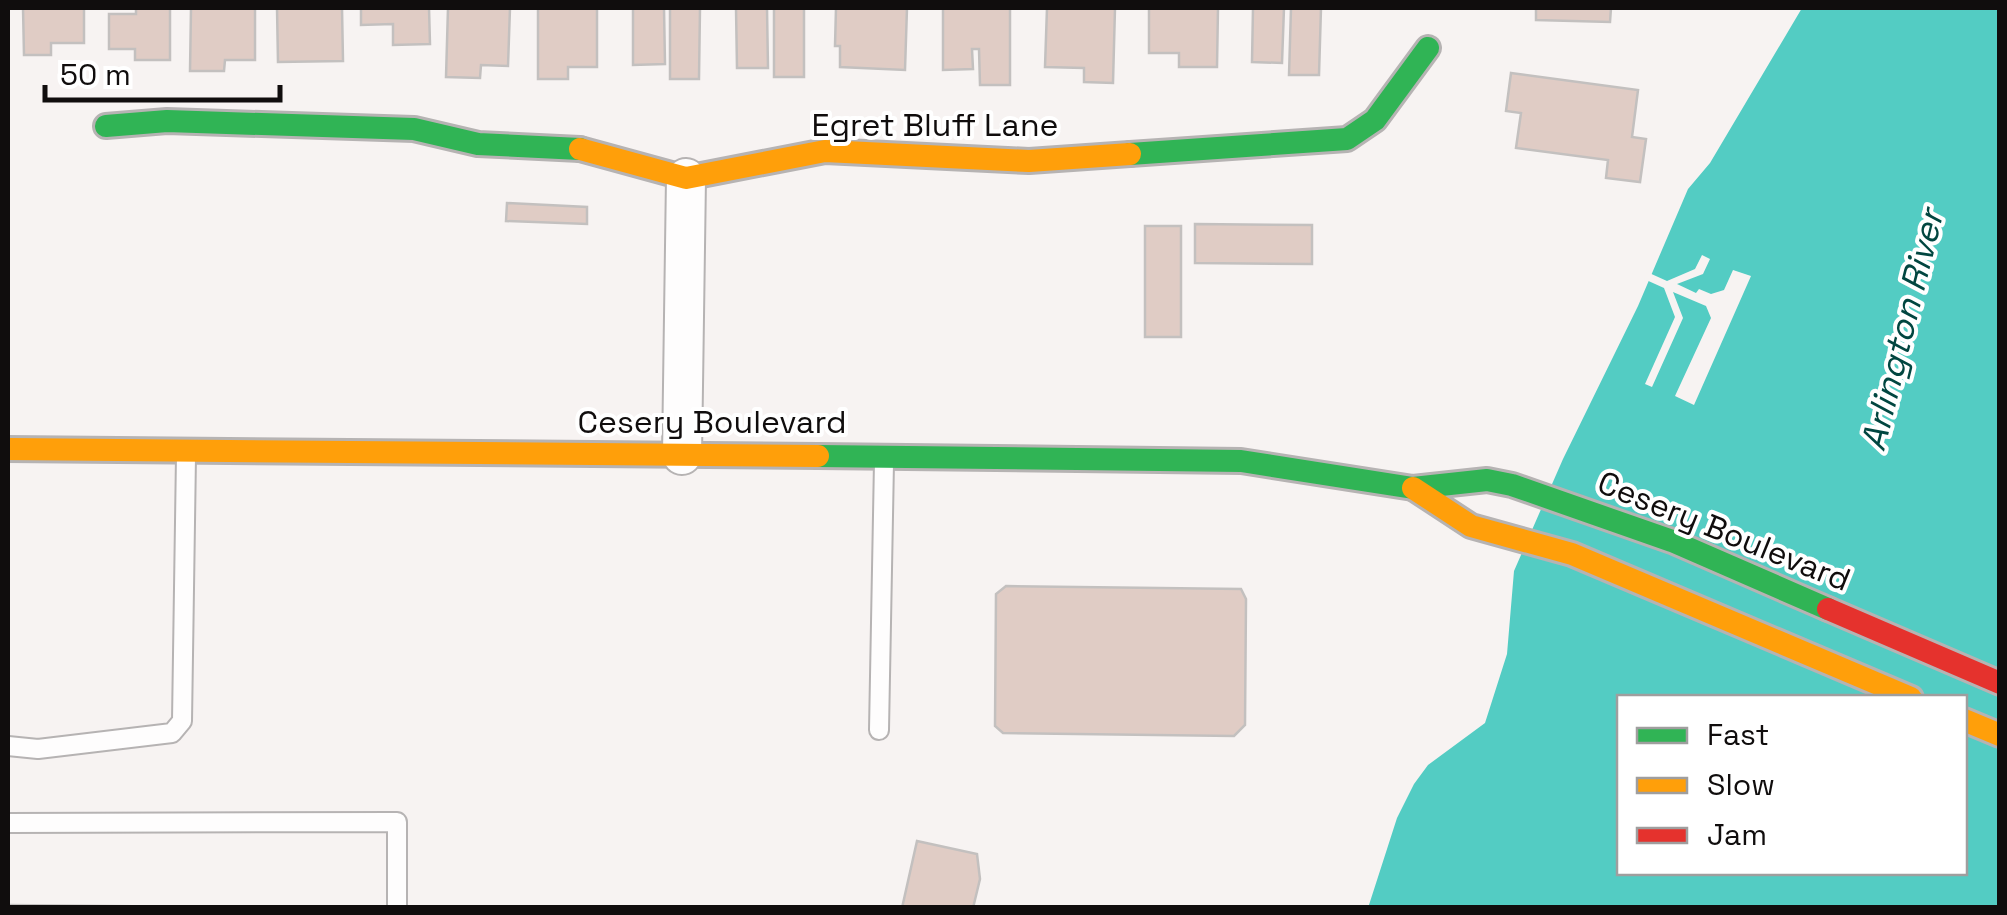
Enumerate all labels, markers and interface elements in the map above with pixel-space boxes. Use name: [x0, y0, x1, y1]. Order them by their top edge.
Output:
scale bar: [45, 40, 280, 102]
text: 50 m: [60, 55, 131, 94]
street label: Egret Bluff Lane: [812, 105, 1058, 145]
water label: Arlington River: [1851, 201, 1954, 455]
street label: Cesery Boulevard: [577, 402, 847, 442]
street label: Cesery Boulevard: [1592, 462, 1856, 600]
legend: [1617, 695, 1967, 875]
text: Fast: [1707, 715, 1769, 754]
text: Slow: [1707, 765, 1775, 804]
text: Jam: [1707, 815, 1767, 854]

